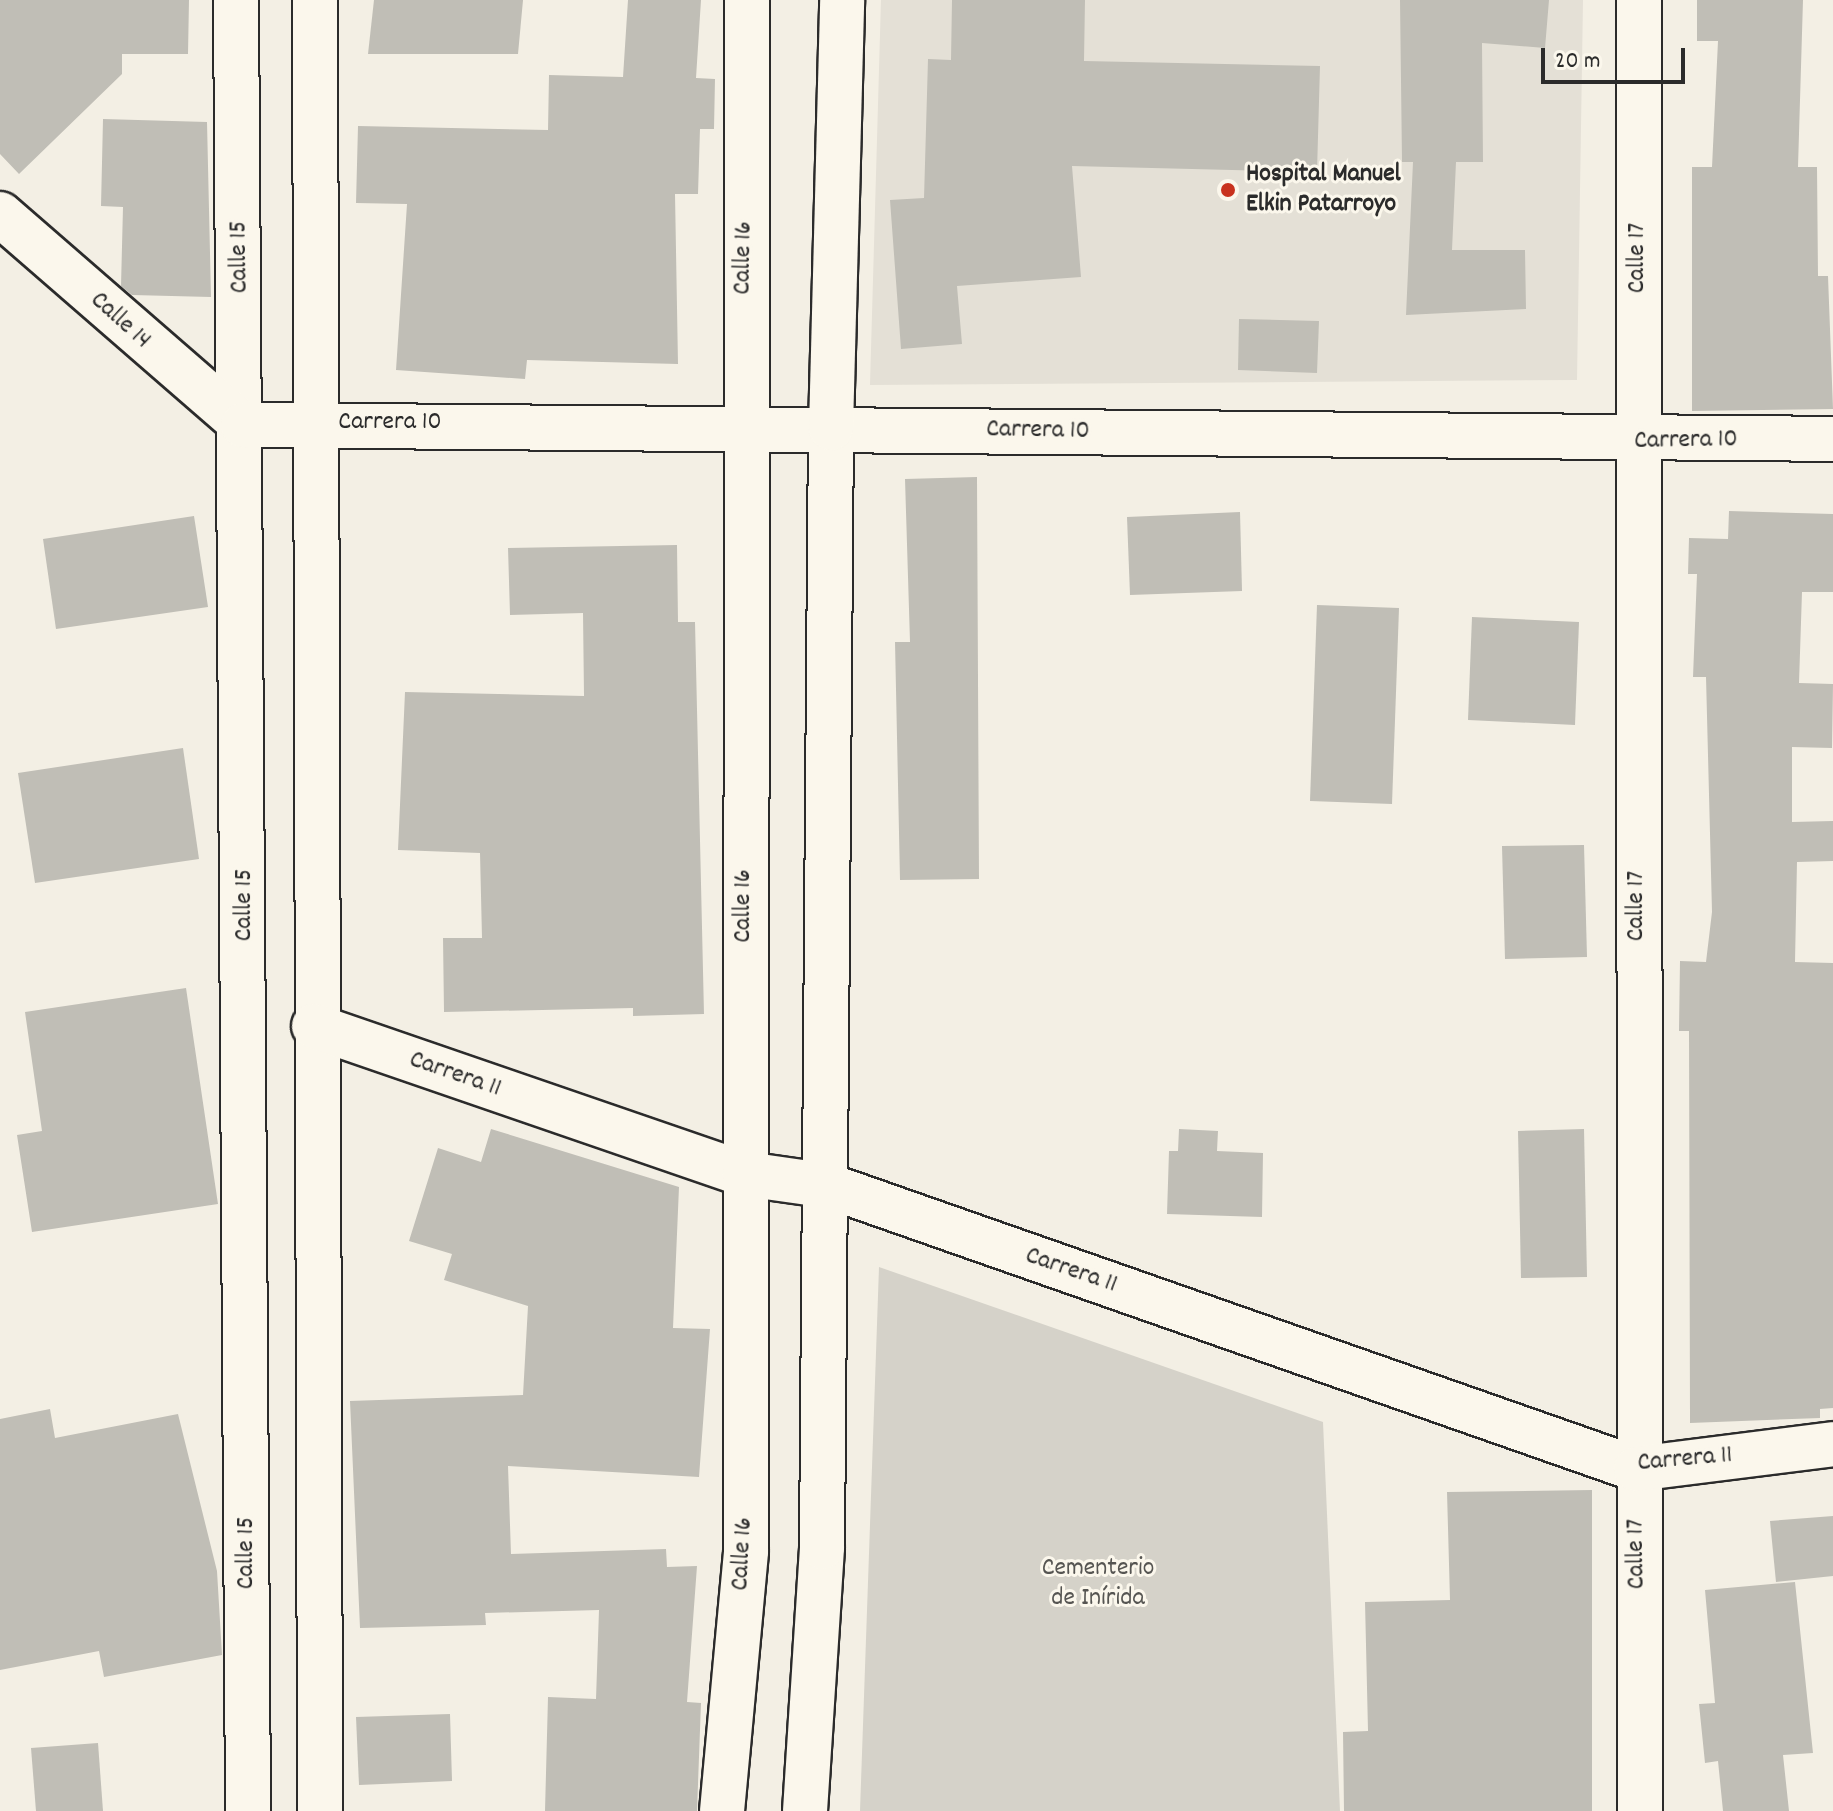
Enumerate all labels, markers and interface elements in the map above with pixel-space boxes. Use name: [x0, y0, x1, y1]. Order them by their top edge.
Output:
scale bar: [1545, 32, 1689, 82]
text: 20 m: [1555, 45, 1601, 79]
place label: Hospital Manuel Elkin Patarroyo: [1246, 159, 1401, 220]
marker: Hospital Manuel Elkin Patarroyo: [1217, 179, 1239, 201]
street label: Calle 15: [224, 220, 256, 294]
street label: Calle 16: [728, 221, 760, 295]
street label: Calle 17: [1622, 223, 1654, 293]
street label: Calle 14: [83, 286, 157, 356]
street label: Carrera 10: [338, 407, 442, 439]
street label: Carrera 10: [986, 414, 1090, 448]
street label: Carrera 10: [1634, 424, 1738, 458]
street label: Calle 15: [229, 869, 261, 941]
street label: Calle 16: [728, 869, 760, 943]
street label: Calle 17: [1621, 871, 1653, 941]
street label: Carrera 11: [405, 1045, 505, 1105]
street label: Carrera 11: [1021, 1241, 1121, 1301]
street label: Carrera 11: [1636, 1440, 1734, 1480]
street label: Calle 15: [231, 1517, 263, 1589]
street label: Calle 16: [726, 1517, 760, 1591]
street label: Calle 17: [1621, 1519, 1653, 1589]
park label: Cementerio de Inírida: [1042, 1553, 1154, 1614]

